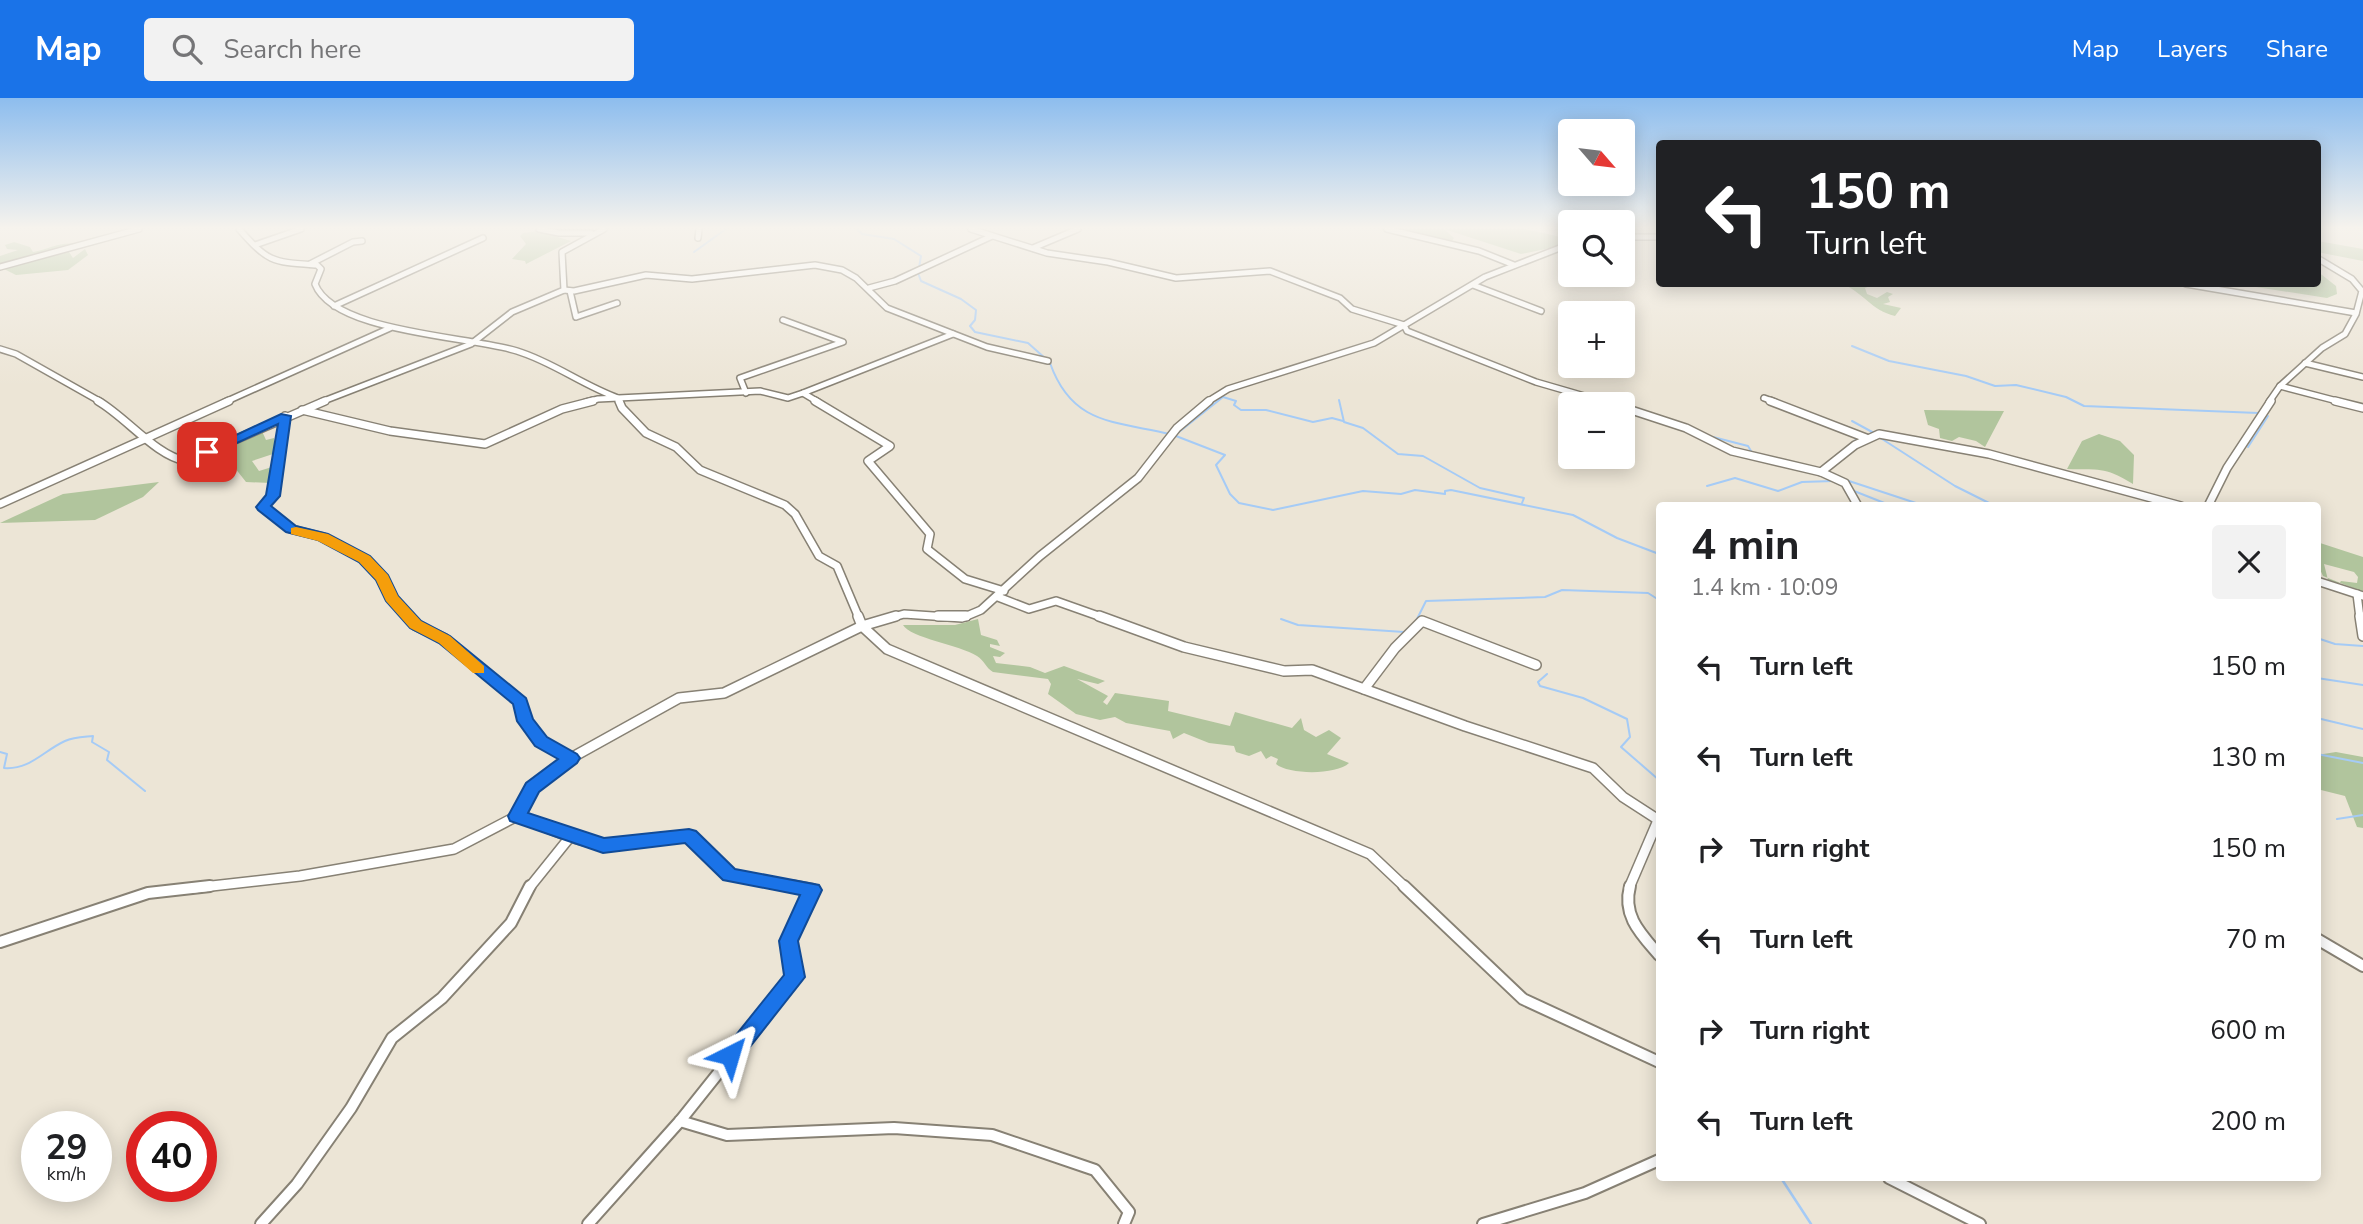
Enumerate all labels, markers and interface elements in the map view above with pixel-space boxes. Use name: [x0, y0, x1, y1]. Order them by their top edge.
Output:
search box: [144, 18, 634, 81]
text: Map: [35, 27, 102, 72]
icon: search: [168, 30, 206, 68]
text: Search here: [224, 32, 361, 67]
text: Map: [2072, 33, 2119, 65]
text: Layers: [2157, 33, 2228, 65]
text: Share: [2266, 33, 2328, 65]
north arrow: [1558, 119, 1634, 196]
map controls: [1558, 119, 1635, 469]
text: 150 m: [1806, 158, 1950, 225]
icon: left: [1691, 168, 1782, 259]
button: search: [1558, 210, 1635, 287]
text: Turn left: [1806, 222, 1926, 265]
button: +: [1558, 301, 1635, 378]
button: −: [1558, 392, 1635, 469]
pin: [177, 422, 237, 482]
icon: arrive: [188, 433, 226, 471]
text: 4 min: [1691, 517, 1800, 574]
button: close: [2212, 525, 2286, 599]
text: 1.4 km · 10:09: [1691, 572, 1838, 603]
icon: left: [1691, 648, 1729, 686]
text: Turn left: [1750, 649, 1853, 684]
text: 150 m: [2210, 649, 2286, 684]
icon: left: [1691, 739, 1729, 777]
text: Turn left: [1750, 740, 1853, 775]
text: 130 m: [2210, 740, 2286, 775]
icon: right: [1691, 830, 1729, 868]
text: Turn right: [1750, 831, 1869, 866]
text: 150 m: [2210, 831, 2286, 866]
icon: left: [1691, 921, 1729, 959]
text: Turn left: [1750, 922, 1853, 957]
text: 70 m: [2226, 922, 2286, 957]
icon: right: [1691, 1012, 1729, 1050]
text: Turn right: [1750, 1013, 1869, 1048]
text: 600 m: [2210, 1013, 2286, 1048]
position arrow: [693, 1018, 767, 1092]
icon: left: [1691, 1103, 1729, 1141]
text: Turn left: [1750, 1104, 1853, 1139]
text: 200 m: [2210, 1104, 2286, 1139]
speed limit sign: 40: [126, 1111, 217, 1202]
text: 29: [45, 1124, 88, 1171]
text: km/h: [47, 1162, 86, 1186]

